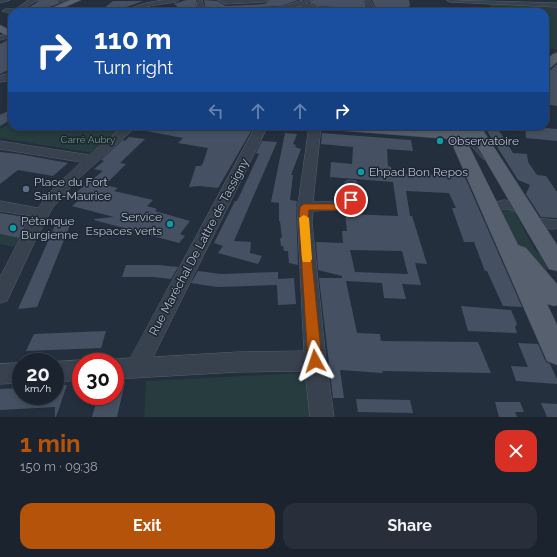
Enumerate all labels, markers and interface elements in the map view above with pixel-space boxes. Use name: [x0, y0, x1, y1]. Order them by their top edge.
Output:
text: 110 m: [94, 23, 172, 56]
icon: right: [28, 24, 80, 76]
text: Turn right: [94, 57, 173, 78]
icon: left: [205, 100, 227, 122]
icon: ahead: [247, 100, 269, 122]
icon: ahead: [289, 100, 311, 122]
icon: right: [331, 100, 353, 122]
park label: Carré Aubry: [61, 134, 116, 145]
place label: Observatoire: [448, 134, 519, 148]
marker: Observatoire: [435, 136, 445, 146]
street label: Rue Maréchal De Lattre de Tassigny: [146, 156, 252, 338]
place label: Ehpad Bon Repos: [369, 165, 468, 179]
marker: Ehpad Bon Repos: [356, 167, 366, 177]
place label: Place du Fort Saint-Maurice: [34, 175, 111, 203]
pin: [334, 183, 368, 217]
marker: Place du Fort Saint-Maurice: [21, 184, 31, 194]
icon: arrive: [340, 189, 362, 211]
place label: Service Espaces verts: [86, 210, 162, 238]
place label: Pétanque Burgienne: [21, 214, 78, 242]
marker: Service Espaces verts: [165, 219, 175, 229]
marker: Pétanque Burgienne: [8, 223, 18, 233]
position arrow: [294, 340, 336, 382]
speed limit sign: 30: [72, 353, 124, 405]
text: 20: [26, 362, 50, 386]
text: km/h: [25, 383, 51, 394]
text: 1 min: [20, 429, 81, 458]
button: close: [495, 430, 537, 472]
text: 150 m · 09:38: [20, 459, 98, 474]
button: Exit: [20, 503, 275, 549]
button: Share: [283, 503, 537, 549]

